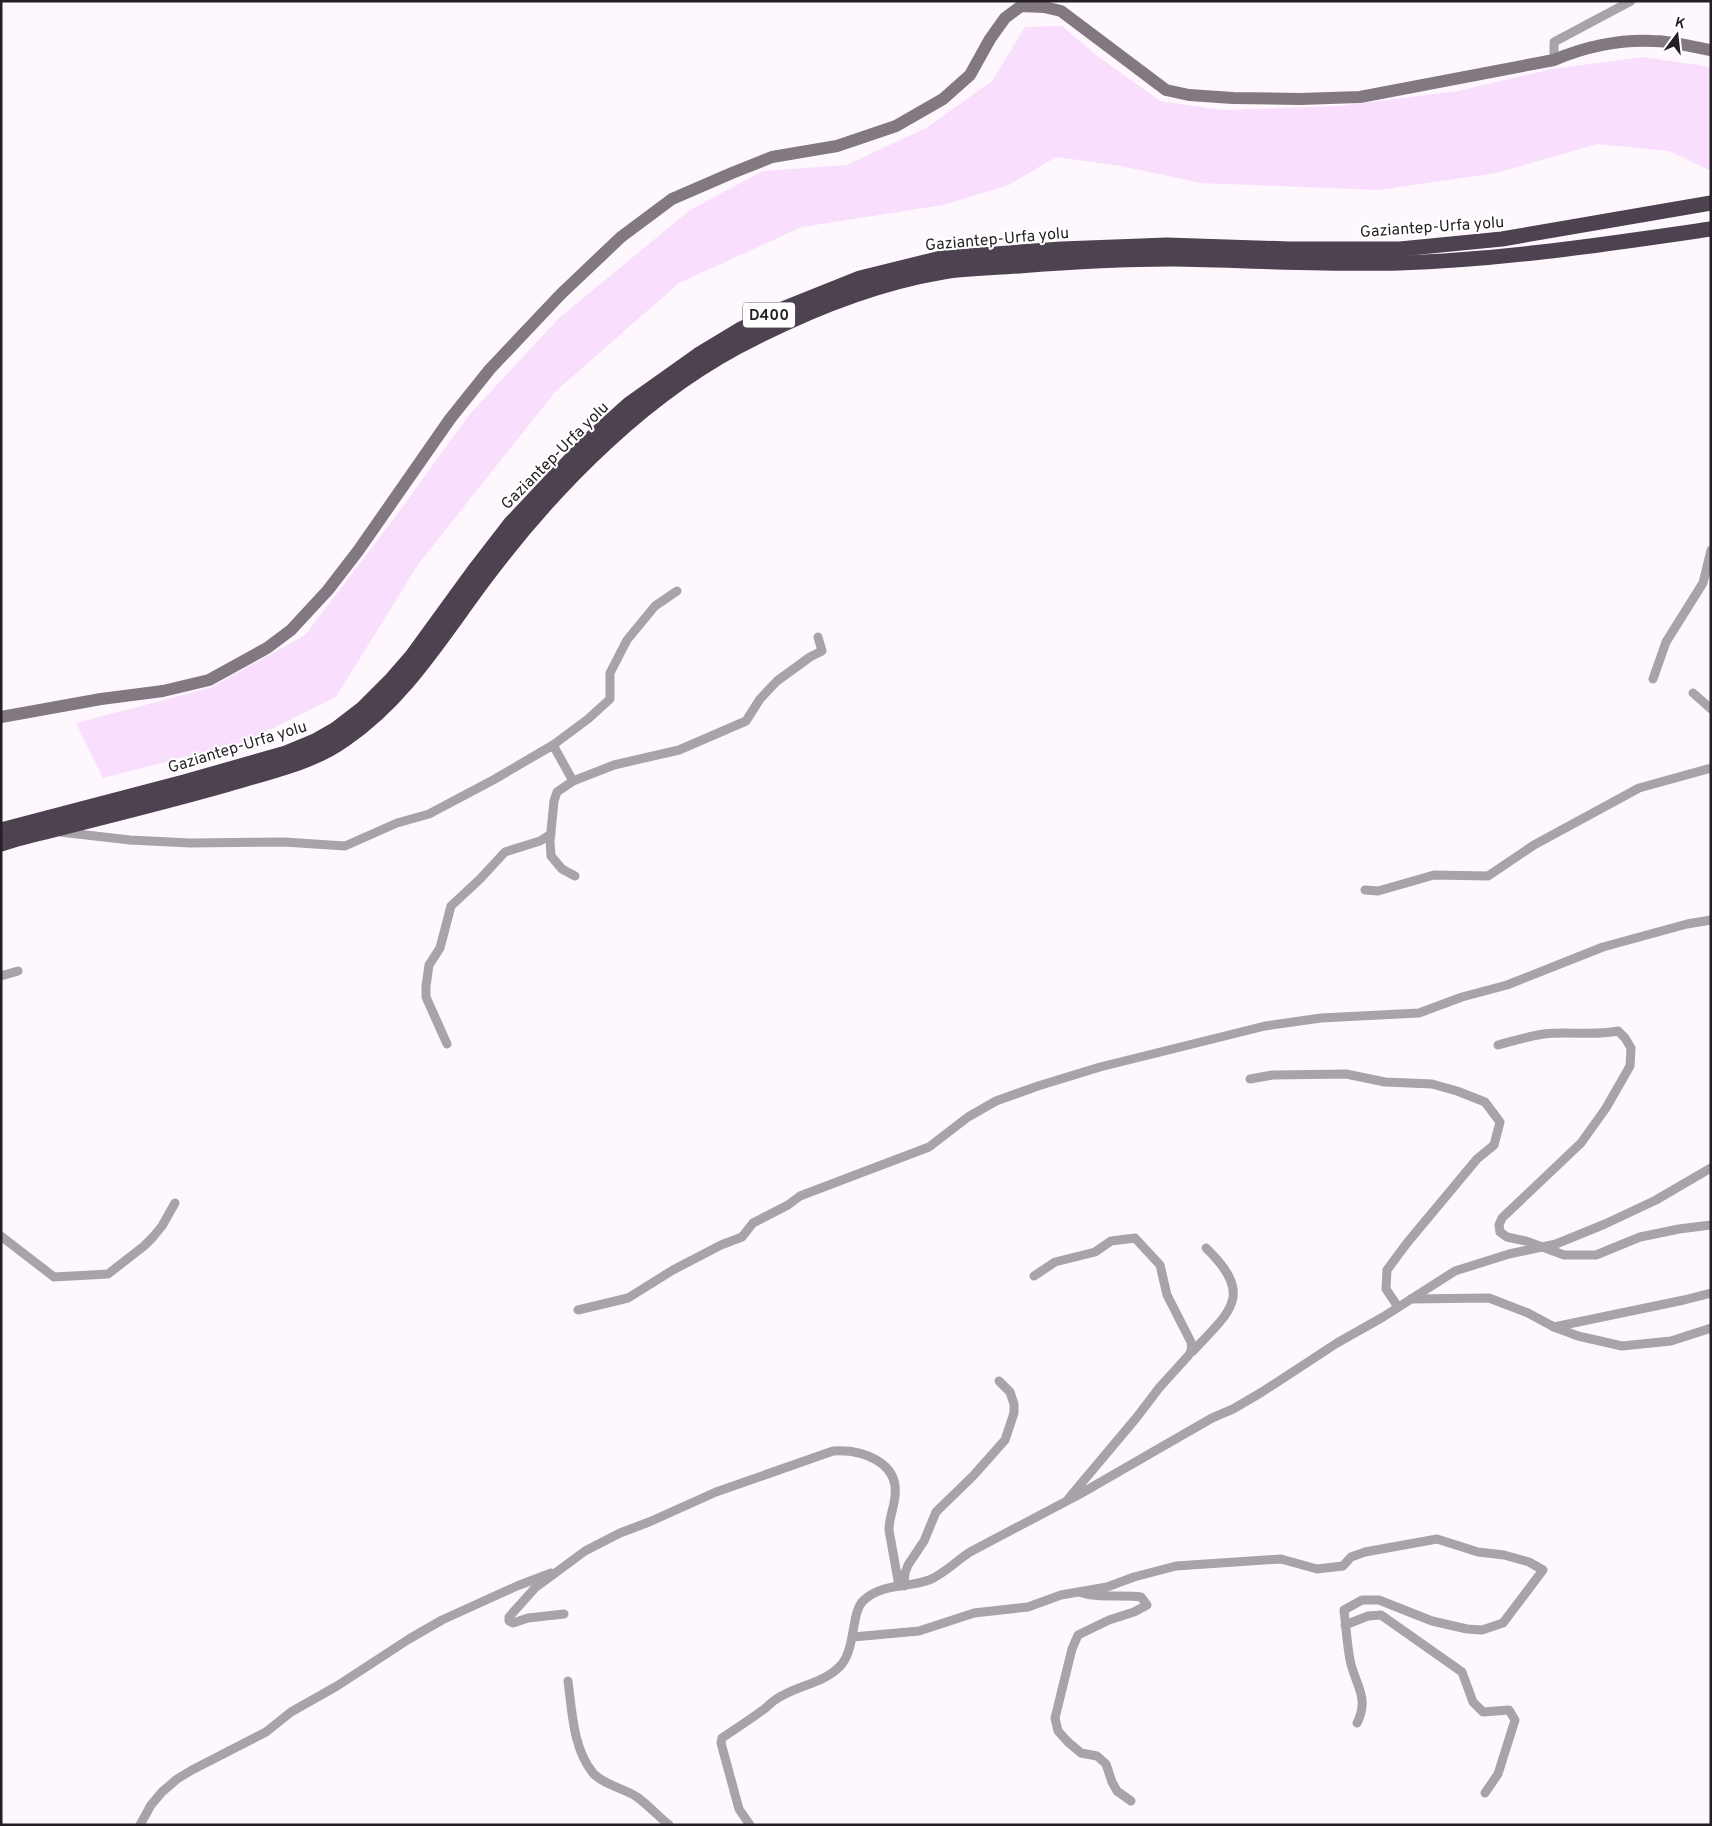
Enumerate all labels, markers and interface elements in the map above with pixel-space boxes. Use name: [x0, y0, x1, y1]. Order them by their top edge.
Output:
north arrow: [1652, 10, 1702, 60]
text: K: [1673, 14, 1687, 33]
street label: Gaziantep-Urfa yolu: [1359, 213, 1505, 243]
street label: Gaziantep-Urfa yolu: [924, 224, 1070, 256]
road number: D400: [743, 302, 795, 328]
street label: Gaziantep-Urfa yolu: [497, 398, 614, 515]
street label: Gaziantep-Urfa yolu: [166, 717, 310, 779]

